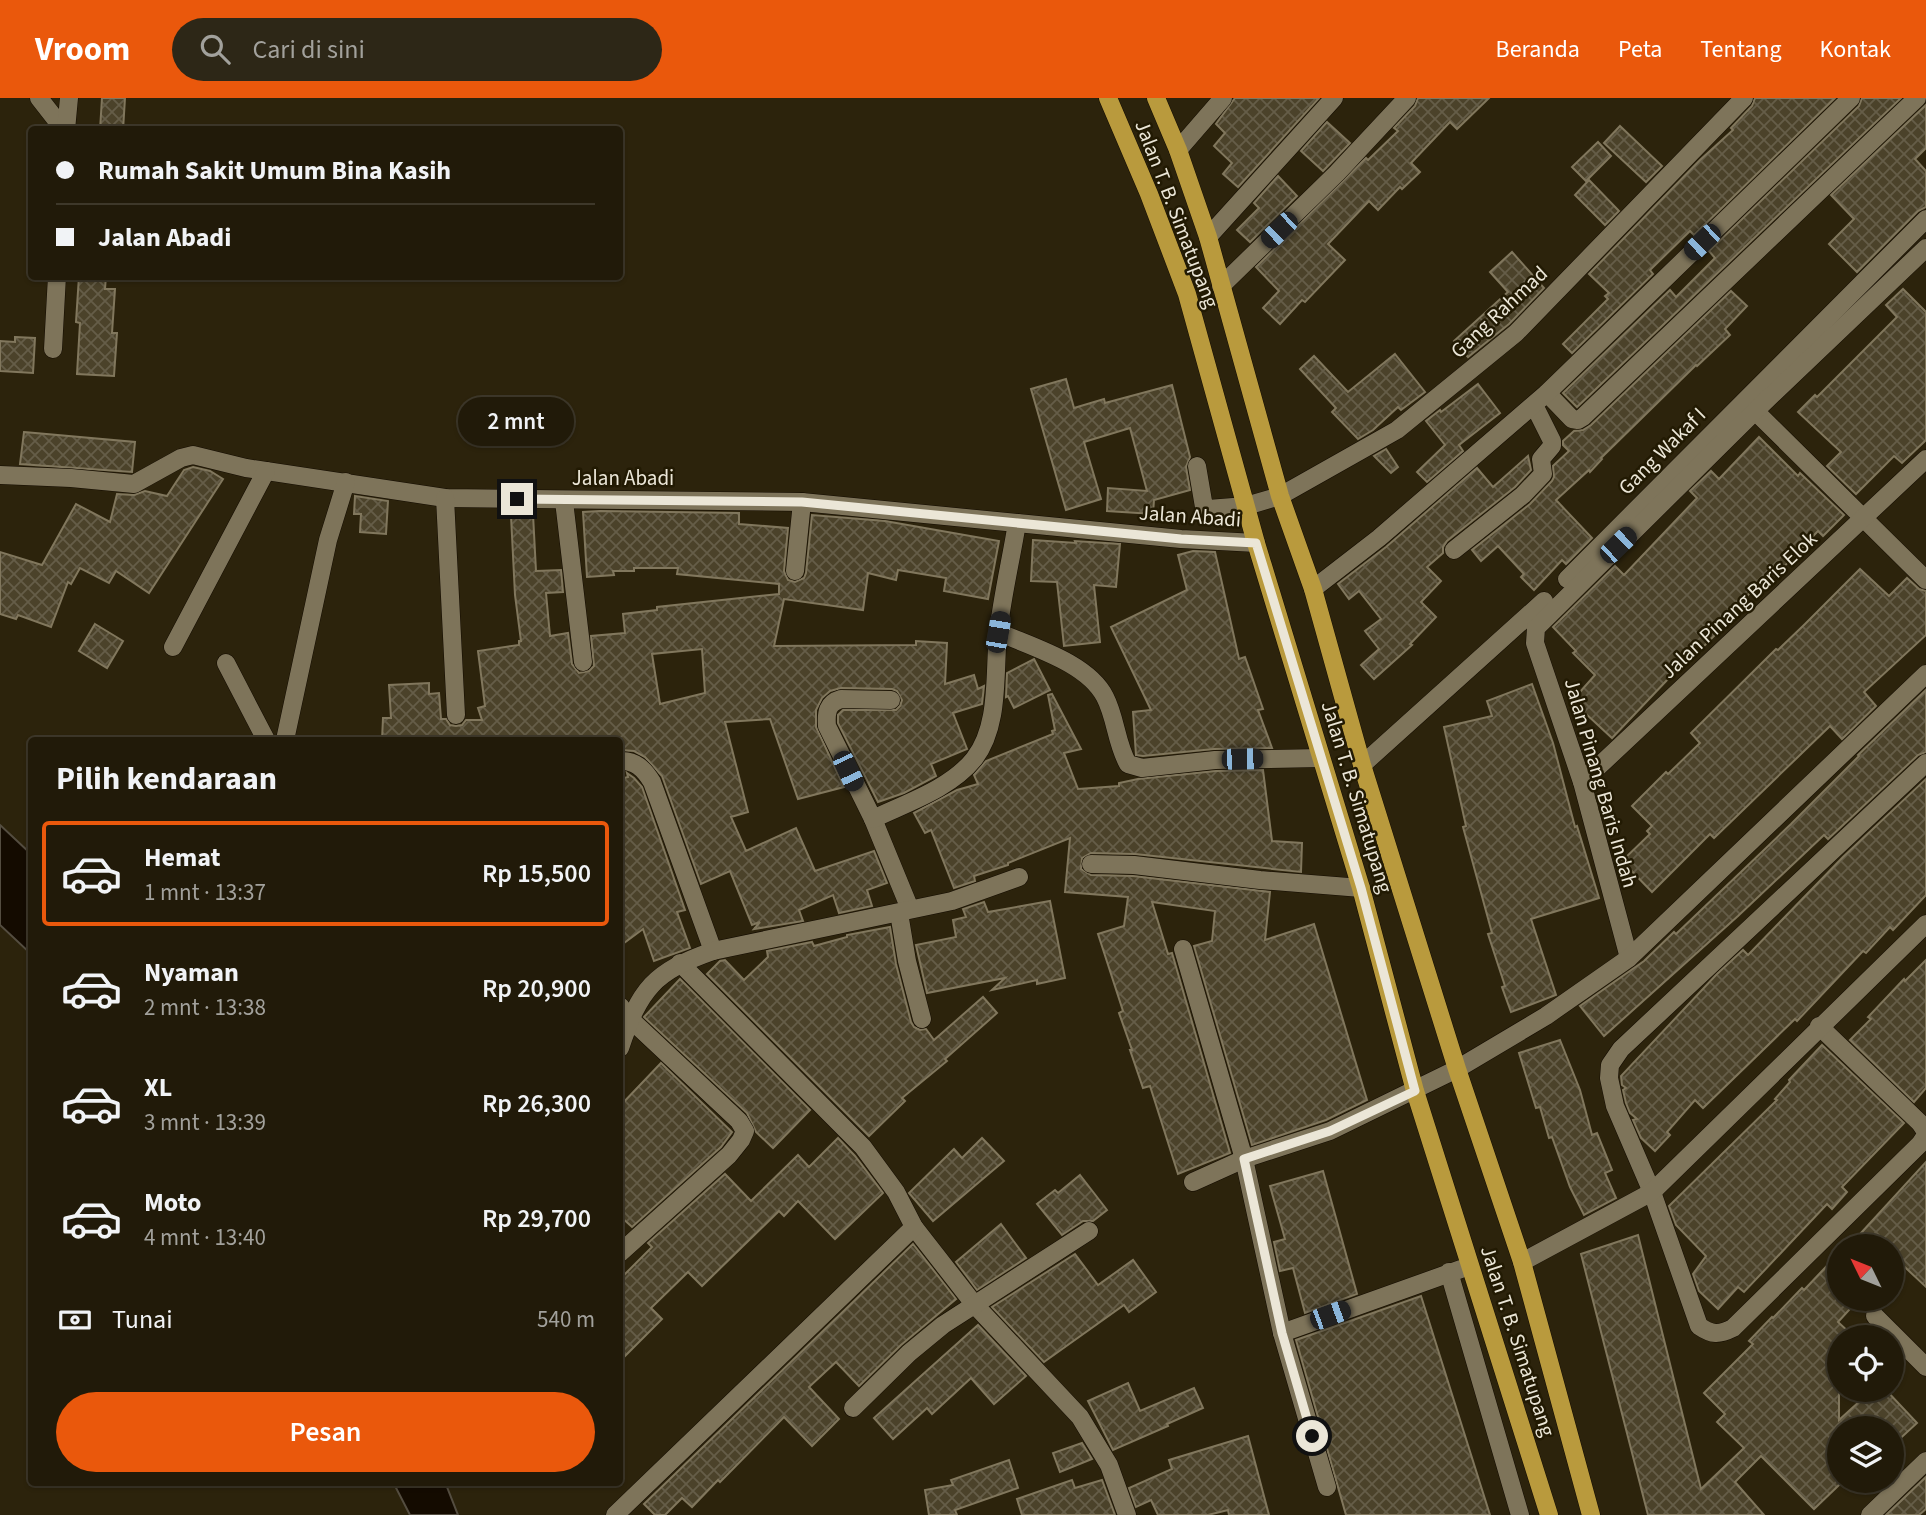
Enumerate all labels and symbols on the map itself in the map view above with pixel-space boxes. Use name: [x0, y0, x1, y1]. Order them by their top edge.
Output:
street label: Jalan T. B. Simatupang: [1127, 116, 1227, 313]
car: [1257, 208, 1302, 252]
car: [1680, 220, 1725, 264]
street label: Gang Rahmad: [1444, 259, 1554, 365]
callout: 2 mnt: [459, 398, 575, 446]
street label: Gang Wakaf I: [1611, 400, 1713, 502]
street label: Jalan Abadi: [572, 463, 674, 493]
route end: [501, 483, 533, 515]
street label: Jalan Abadi: [1138, 497, 1242, 535]
car: [1596, 523, 1641, 567]
street label: Jalan Pinang Baris Elok: [1654, 524, 1824, 686]
car: [985, 609, 1012, 655]
street label: Jalan Pinang Baris Indah: [1557, 675, 1645, 891]
street label: Jalan T. B. Simatupang: [1314, 697, 1401, 897]
car: [830, 748, 867, 794]
car: [1221, 748, 1264, 770]
north arrow: [1827, 1234, 1904, 1311]
street label: Jalan T. B. Simatupang: [1473, 1242, 1563, 1441]
car: [1307, 1298, 1354, 1332]
route start: [1296, 1420, 1328, 1452]

